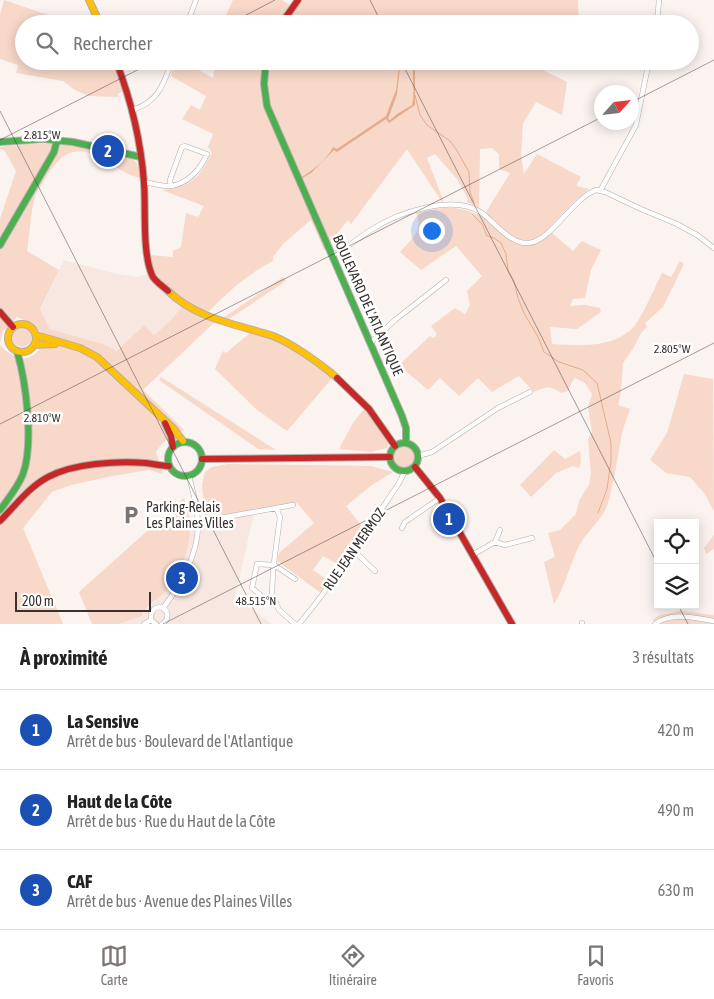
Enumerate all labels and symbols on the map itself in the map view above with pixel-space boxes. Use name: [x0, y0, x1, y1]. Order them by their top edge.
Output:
north arrow: [594, 85, 639, 130]
text: 2.815°W: [24, 128, 61, 142]
pin: 2: [92, 132, 124, 170]
your location: [419, 218, 445, 244]
street label: BOULEVARD DE L'ATLANTIQUE: [330, 232, 406, 378]
text: 2.805°W: [654, 342, 691, 356]
text: 2.810°W: [24, 411, 61, 425]
place label: Parking-Relais Les Plaines Villes: [146, 499, 234, 531]
pin: 1: [433, 500, 465, 538]
parking icon: Parking-Relais Les Plaines Villes: [120, 504, 142, 526]
street label: RUE JEAN MERMOZ: [320, 505, 388, 593]
pin: 3: [166, 559, 198, 597]
scale bar: [15, 589, 151, 612]
text: 48.515°N: [236, 594, 276, 608]

